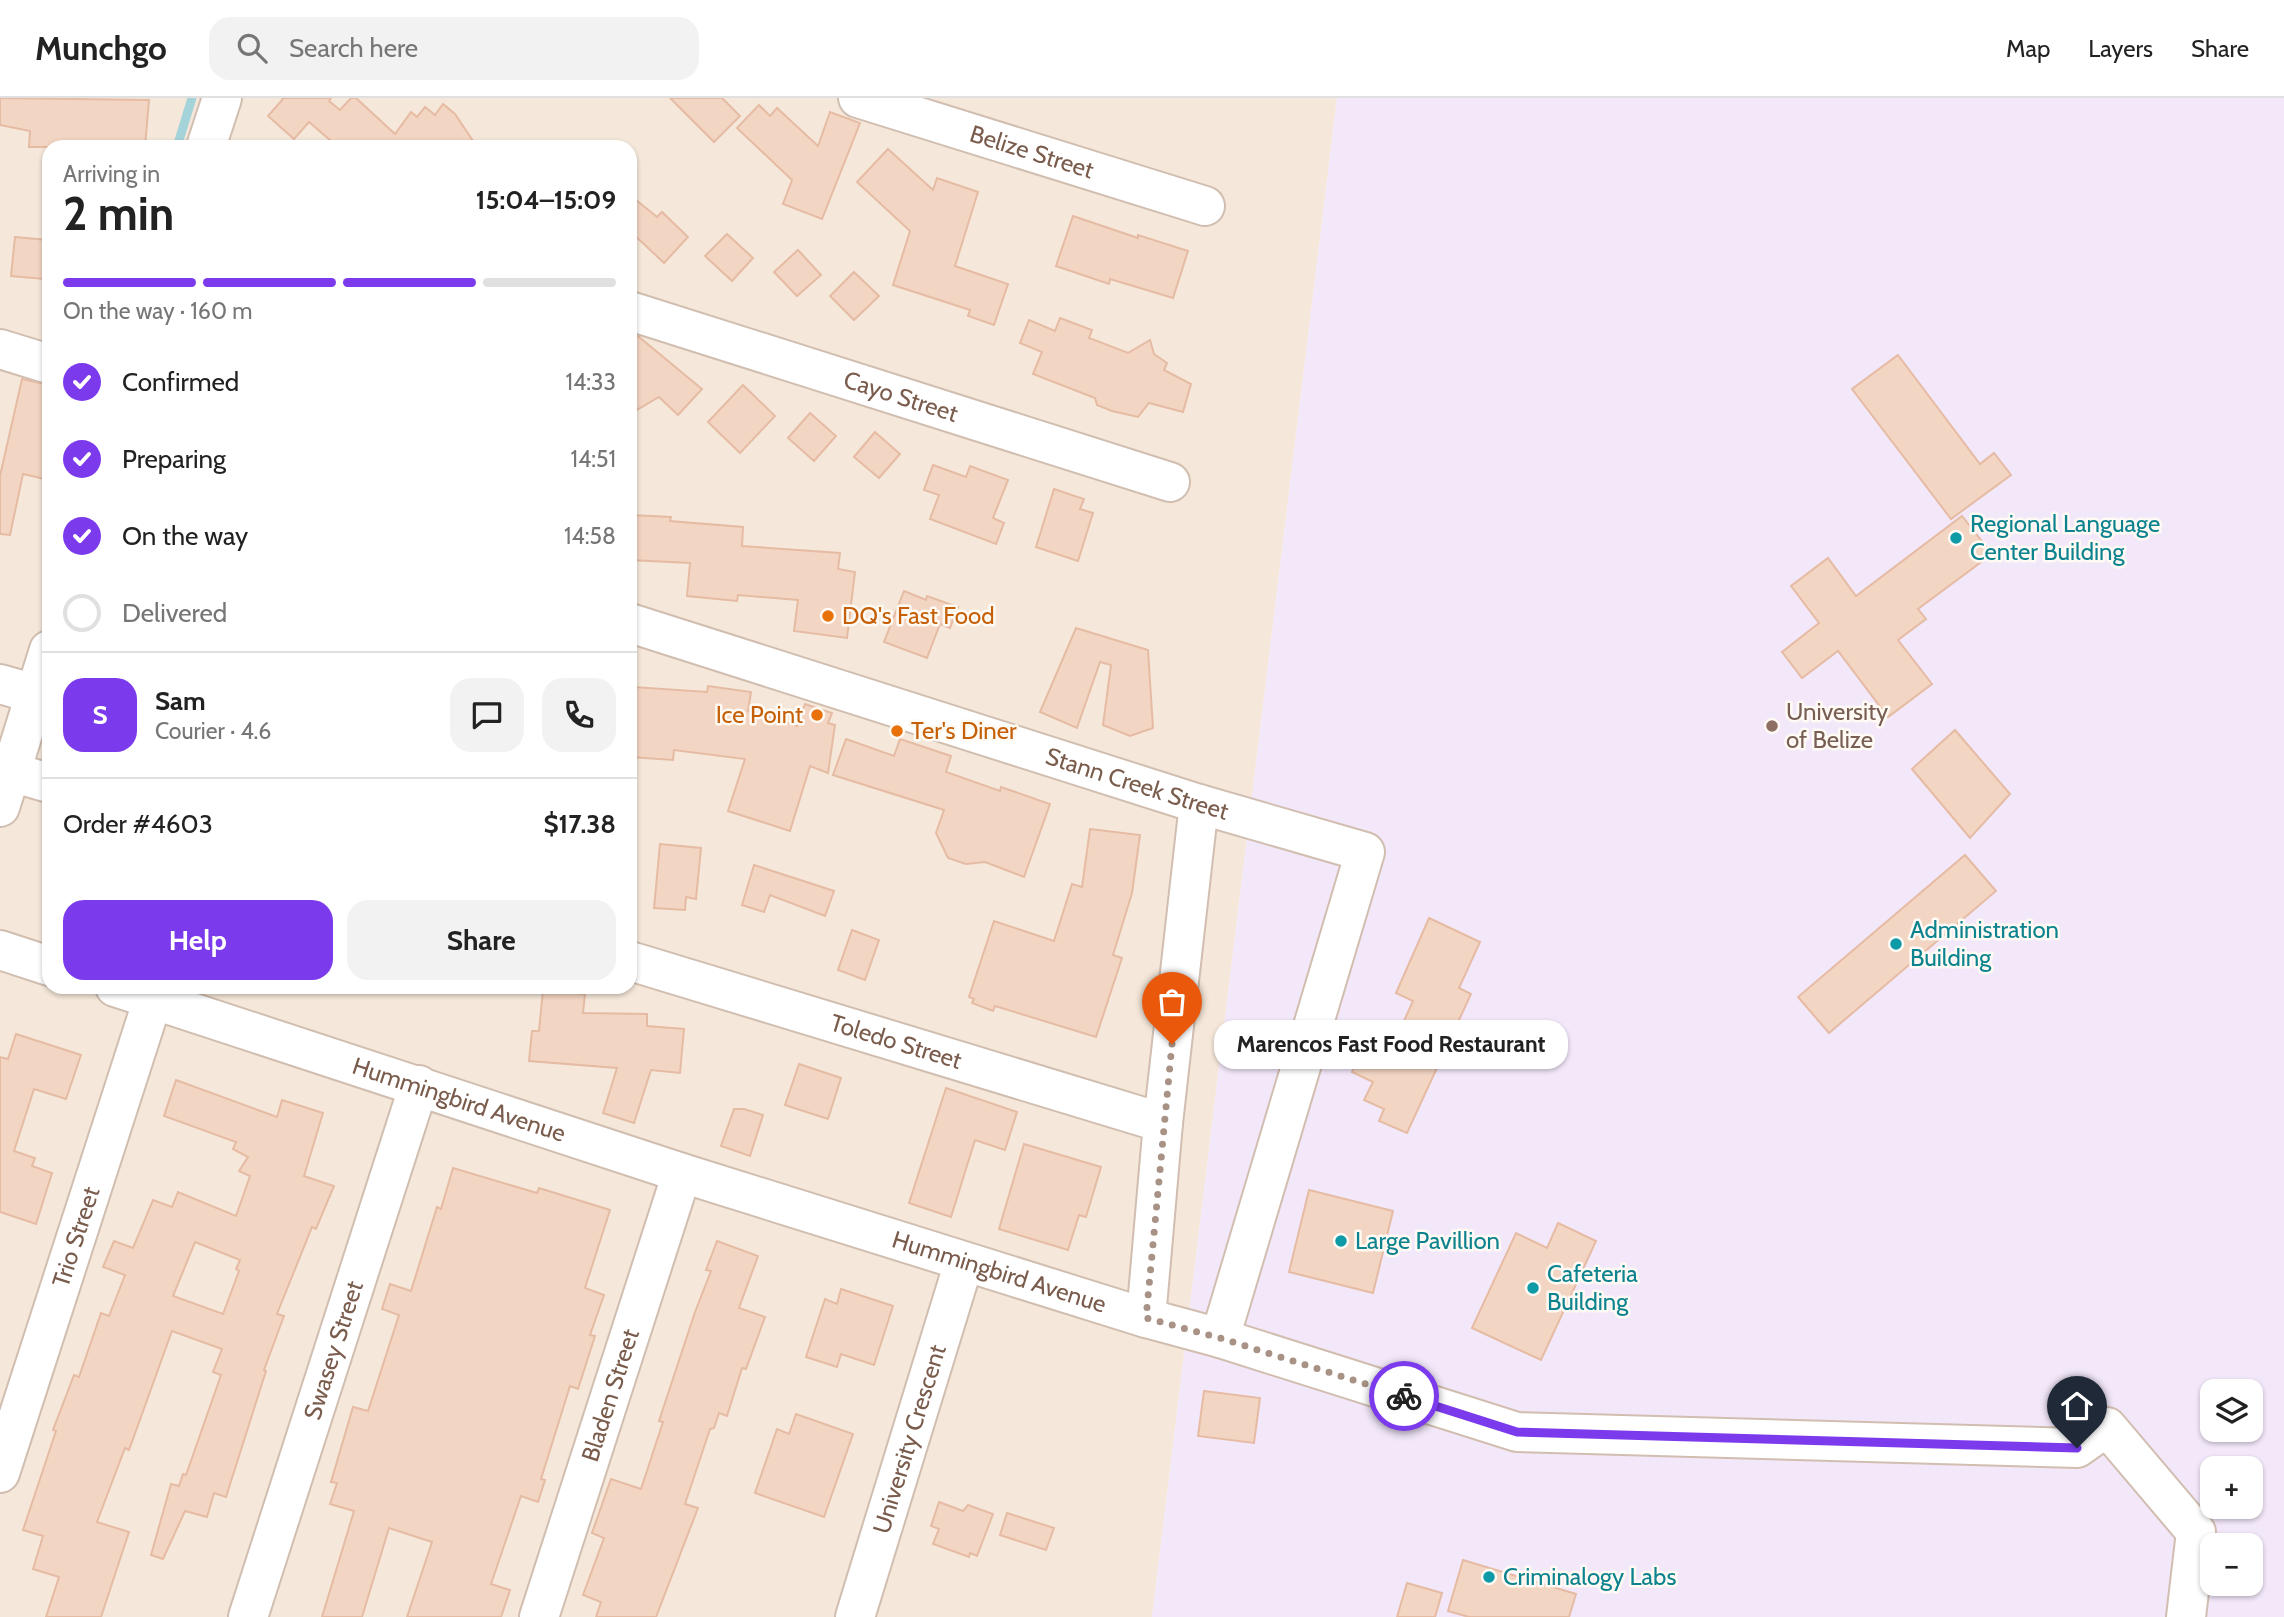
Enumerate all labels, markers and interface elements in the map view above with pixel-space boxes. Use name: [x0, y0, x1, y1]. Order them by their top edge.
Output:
search box: [209, 17, 699, 80]
text: Munchgo: [35, 28, 167, 68]
icon: search: [233, 29, 271, 67]
text: Search here: [289, 32, 418, 64]
text: Map: [2006, 34, 2050, 63]
text: Layers: [2088, 34, 2153, 63]
text: Share: [2191, 34, 2249, 63]
street label: Belize Street: [967, 119, 1097, 184]
text: Arriving in: [63, 160, 160, 188]
text: 15:04–15:09: [476, 184, 616, 216]
text: 2 min: [63, 186, 174, 242]
text: On the way · 160 m: [63, 297, 252, 325]
icon: check: [63, 363, 101, 401]
street label: Cayo Street: [840, 365, 962, 428]
text: Confirmed: [122, 366, 239, 398]
text: 14:33: [566, 368, 616, 396]
icon: check: [63, 440, 101, 478]
text: Preparing: [122, 443, 226, 475]
text: 14:51: [570, 445, 616, 473]
place label: Regional Language Center Building: [1970, 509, 2160, 566]
icon: check: [63, 517, 101, 555]
text: On the way: [122, 520, 248, 552]
text: 14:58: [564, 522, 616, 550]
marker: Regional Language Center Building: [1948, 530, 1964, 546]
text: Delivered: [122, 597, 227, 629]
place label: DQ's Fast Food: [842, 601, 994, 630]
marker: DQ's Fast Food: [820, 608, 836, 624]
button: chat: [450, 678, 524, 752]
button: phone: [542, 678, 616, 752]
text: Sam: [155, 685, 206, 717]
place label: University of Belize: [1786, 697, 1888, 754]
text: S: [92, 699, 108, 731]
place label: Ice Point: [716, 700, 803, 729]
marker: Ice Point: [809, 707, 825, 723]
place label: Ter's Diner: [911, 716, 1017, 745]
text: Courier · 4.6: [155, 717, 271, 745]
marker: University of Belize: [1764, 718, 1780, 734]
marker: Ter's Diner: [889, 723, 905, 739]
street label: Stann Creek Street: [1042, 741, 1232, 826]
text: Order #4603: [63, 808, 213, 840]
text: $17.38: [543, 808, 616, 840]
button: Help: [63, 900, 333, 980]
button: Share: [347, 900, 616, 980]
place label: Administration Building: [1910, 915, 2059, 972]
marker: Administration Building: [1888, 936, 1904, 952]
pin: [1142, 972, 1202, 1044]
icon: bag: [1153, 983, 1191, 1021]
street label: Toledo Street: [827, 1008, 965, 1075]
callout: Marencos Fast Food Restaurant: [1214, 1020, 1568, 1068]
text: Marencos Fast Food Restaurant: [1237, 1030, 1545, 1058]
street label: Hummingbird Avenue: [349, 1051, 569, 1148]
street label: Trio Street: [46, 1183, 105, 1291]
street label: Hummingbird Avenue: [889, 1225, 1110, 1319]
place label: Large Pavillion: [1355, 1226, 1500, 1255]
marker: Large Pavillion: [1333, 1233, 1349, 1249]
place label: Cafeteria Building: [1547, 1259, 1638, 1316]
street label: Swasey Street: [297, 1277, 369, 1423]
marker: Cafeteria Building: [1525, 1280, 1541, 1296]
street label: Bladen Street: [575, 1325, 645, 1465]
street label: University Crescent: [866, 1341, 952, 1537]
courier: [1369, 1361, 1439, 1431]
pin: [2047, 1376, 2107, 1448]
icon: bike: [1385, 1377, 1423, 1415]
map controls: [2200, 1379, 2263, 1596]
button: layers: [2200, 1379, 2263, 1442]
icon: home: [2058, 1387, 2096, 1425]
button: +: [2200, 1456, 2263, 1519]
button: −: [2200, 1533, 2263, 1596]
place label: Criminalogy Labs: [1503, 1562, 1676, 1591]
marker: Criminalogy Labs: [1481, 1569, 1497, 1585]

